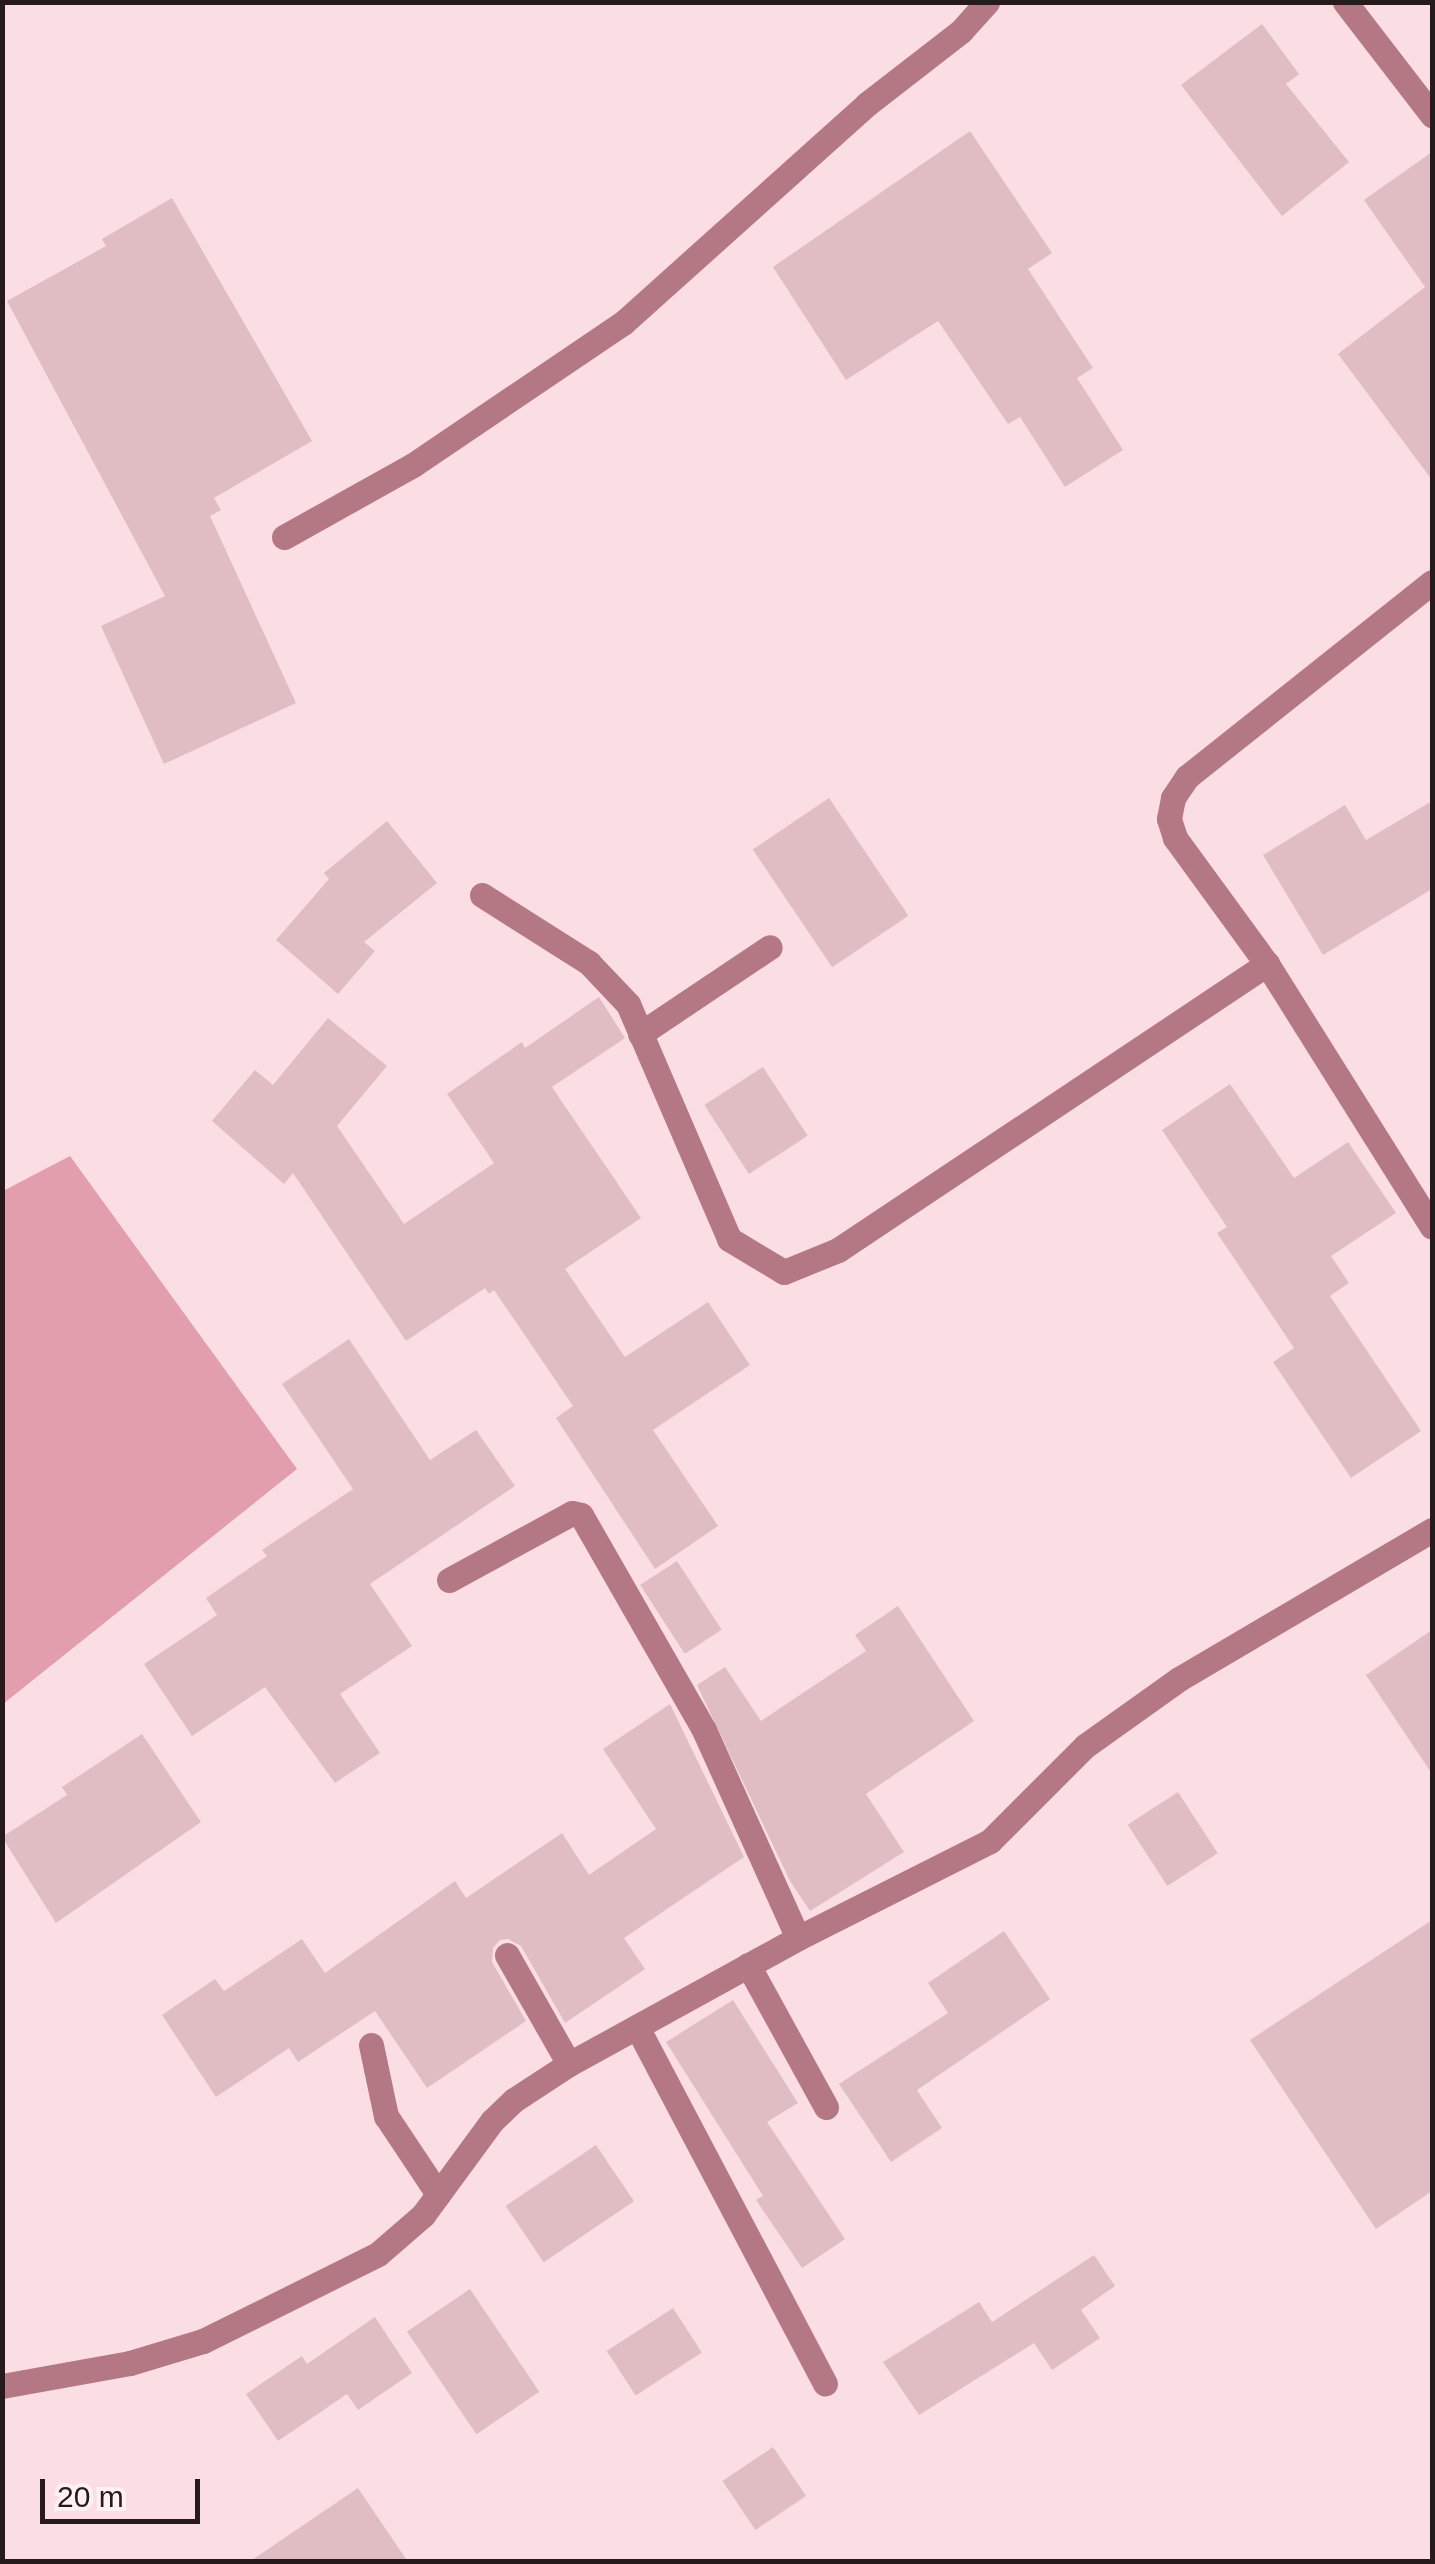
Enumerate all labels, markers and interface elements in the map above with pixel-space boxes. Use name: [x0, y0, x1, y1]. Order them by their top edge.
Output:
scale bar: [45, 2459, 205, 2521]
text: 20 m: [57, 2480, 124, 2513]

